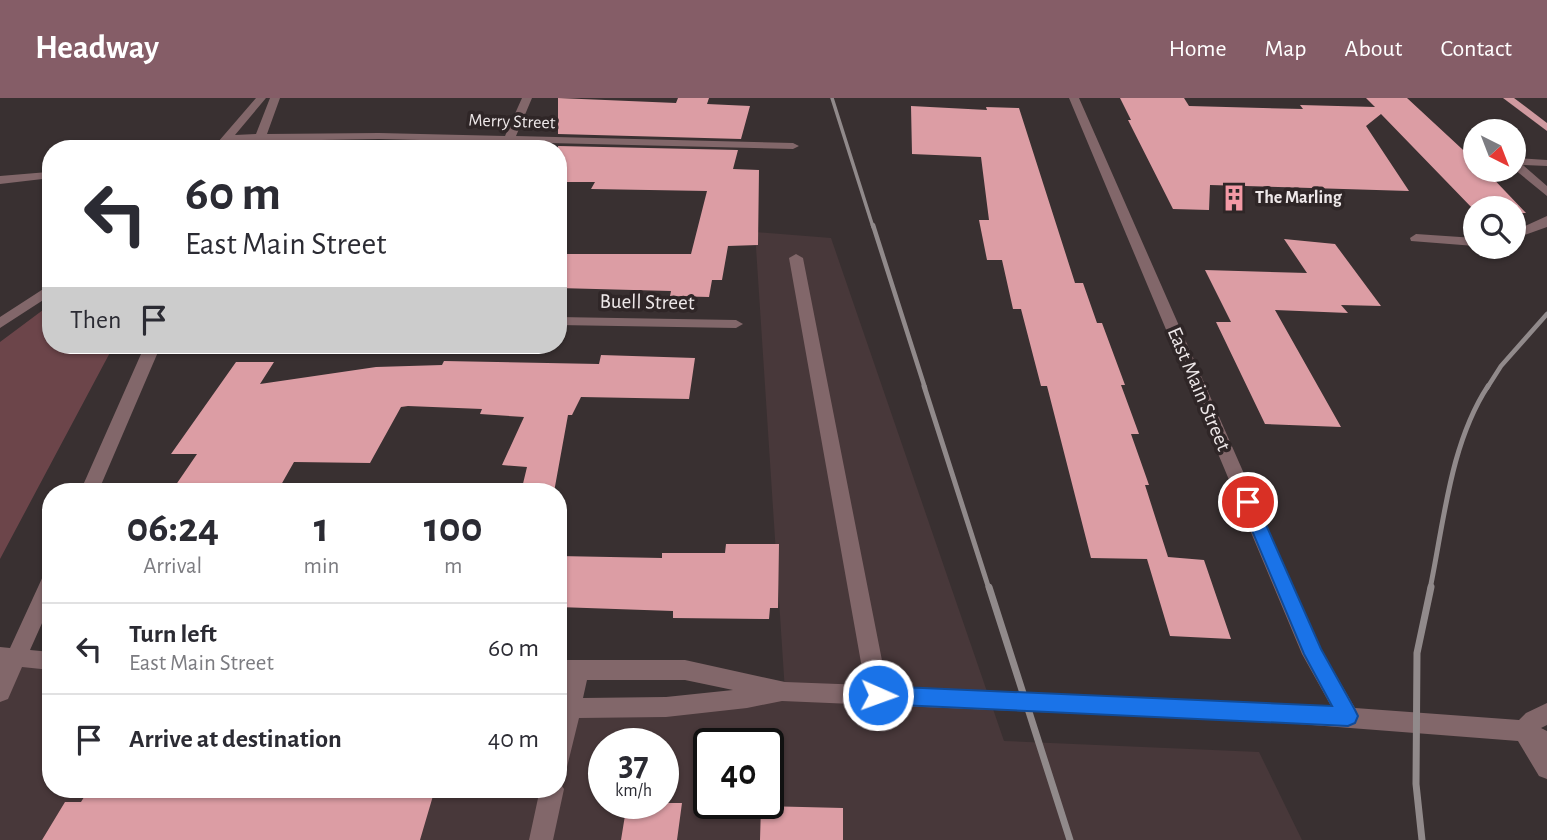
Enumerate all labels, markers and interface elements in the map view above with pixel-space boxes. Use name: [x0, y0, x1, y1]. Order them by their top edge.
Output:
text: Headway: [35, 32, 159, 65]
text: Home: [1169, 37, 1227, 61]
text: Map: [1265, 37, 1307, 61]
text: About: [1345, 37, 1402, 61]
text: Contact: [1440, 37, 1512, 61]
street label: Merry Street: [468, 111, 556, 133]
north arrow: [1463, 119, 1526, 182]
map controls: [1463, 119, 1526, 259]
icon: left: [70, 168, 161, 259]
text: 60 m: [185, 170, 281, 219]
building icon: The Marling: [1219, 183, 1249, 213]
place label: The Marling: [1255, 189, 1343, 207]
button: search: [1463, 196, 1526, 259]
text: East Main Street: [185, 228, 386, 260]
street label: Buell Street: [599, 291, 695, 313]
icon: arrive: [135, 301, 173, 339]
text: Then: [70, 307, 121, 333]
street label: East Main Street: [1164, 324, 1235, 454]
pin: [1218, 472, 1278, 532]
icon: arrive: [1229, 483, 1267, 521]
text: 06:24: [126, 507, 219, 549]
text: 1: [314, 507, 329, 549]
text: 100: [424, 507, 483, 549]
text: Arrival: [143, 555, 202, 578]
text: min: [303, 555, 339, 578]
text: m: [444, 555, 462, 578]
text: Turn left: [129, 621, 217, 647]
icon: left: [70, 630, 108, 668]
text: 60 m: [488, 635, 539, 661]
text: East Main Street: [129, 652, 274, 675]
position arrow: [841, 658, 915, 732]
icon: arrive: [70, 721, 108, 759]
text: Arrive at destination: [129, 726, 342, 752]
text: 40 m: [488, 726, 539, 752]
speed limit sign: 40: [693, 728, 784, 819]
text: 37: [618, 747, 649, 782]
text: km/h: [615, 782, 652, 800]

